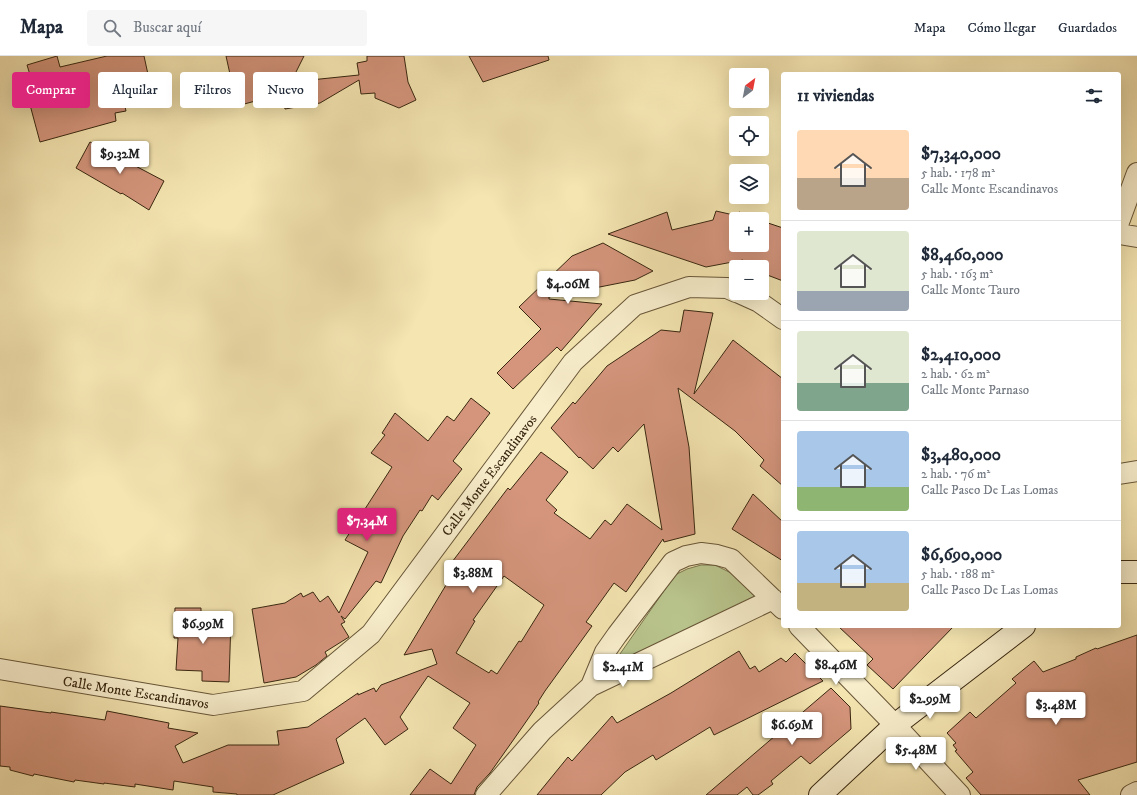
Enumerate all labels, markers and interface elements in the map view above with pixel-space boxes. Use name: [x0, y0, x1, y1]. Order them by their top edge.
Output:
search box: [87, 10, 367, 46]
text: Mapa: [20, 16, 63, 39]
icon: search: [101, 17, 123, 39]
text: Buscar aquí: [133, 18, 201, 37]
text: Mapa: [914, 19, 945, 37]
text: Cómo llegar: [967, 19, 1036, 37]
text: Guardados: [1058, 19, 1117, 37]
north arrow: [729, 68, 769, 108]
map controls: [729, 68, 769, 300]
chip: Comprar: [12, 72, 90, 108]
chip: Alquilar: [98, 72, 172, 108]
chip: Filtros: [180, 72, 245, 108]
chip: Nuevo: [253, 72, 318, 108]
text: 11 viviendas: [797, 85, 874, 107]
icon: filters: [1083, 85, 1105, 107]
button: locate: [729, 116, 769, 156]
pin: $9.32M: [87, 141, 153, 175]
text: $7,340,000: [921, 143, 1001, 165]
text: $9.32M: [100, 146, 140, 162]
icon: home: [829, 146, 877, 194]
button: layers: [729, 164, 769, 204]
text: 5 hab. · 178 m²: [921, 165, 995, 181]
text: Calle Monte Escandinavos: [921, 181, 1058, 197]
button: +: [729, 212, 769, 252]
text: $8,460,000: [921, 244, 1004, 266]
icon: home: [829, 247, 877, 295]
button: −: [729, 260, 769, 300]
text: 5 hab. · 163 m²: [921, 266, 993, 282]
pin: $4.06M: [535, 271, 601, 305]
text: $4.06M: [546, 276, 590, 292]
text: Calle Monte Tauro: [921, 282, 1020, 298]
text: $2,410,000: [921, 344, 1001, 366]
icon: home: [829, 347, 877, 395]
text: 2 hab. · 62 m²: [921, 366, 990, 382]
text: Calle Monte Parnaso: [921, 382, 1029, 398]
street label: Calle Monte Escandinavos: [438, 411, 542, 540]
text: $3,480,000: [921, 444, 1001, 466]
icon: home: [829, 447, 877, 495]
text: 2 hab. · 76 m²: [921, 466, 990, 482]
text: Calle Paseo De Las Lomas: [921, 482, 1058, 498]
pin: $7.34M: [334, 508, 400, 542]
text: $7.34M: [346, 513, 388, 529]
text: $6,690,000: [921, 544, 1002, 566]
icon: home: [829, 547, 877, 595]
pin: $3.88M: [440, 560, 506, 594]
text: $3.88M: [453, 565, 493, 581]
text: 5 hab. · 188 m²: [921, 566, 995, 582]
text: Calle Paseo De Las Lomas: [921, 582, 1058, 598]
pin: $6.99M: [170, 611, 236, 645]
text: $6.99M: [182, 616, 224, 632]
pin: $8.46M: [803, 652, 869, 686]
pin: $2.41M: [590, 654, 656, 688]
text: $8.46M: [815, 657, 857, 673]
text: $2.41M: [602, 659, 644, 675]
street label: Calle Monte Escandinavos: [62, 673, 210, 713]
pin: $2.99M: [897, 686, 963, 720]
text: $2.99M: [909, 691, 951, 707]
pin: $3.48M: [1023, 692, 1089, 726]
text: $3.48M: [1035, 697, 1077, 713]
pin: $6.69M: [759, 712, 825, 746]
text: $6.69M: [771, 717, 813, 733]
pin: $5.48M: [883, 737, 949, 771]
text: $5.48M: [895, 742, 937, 758]

